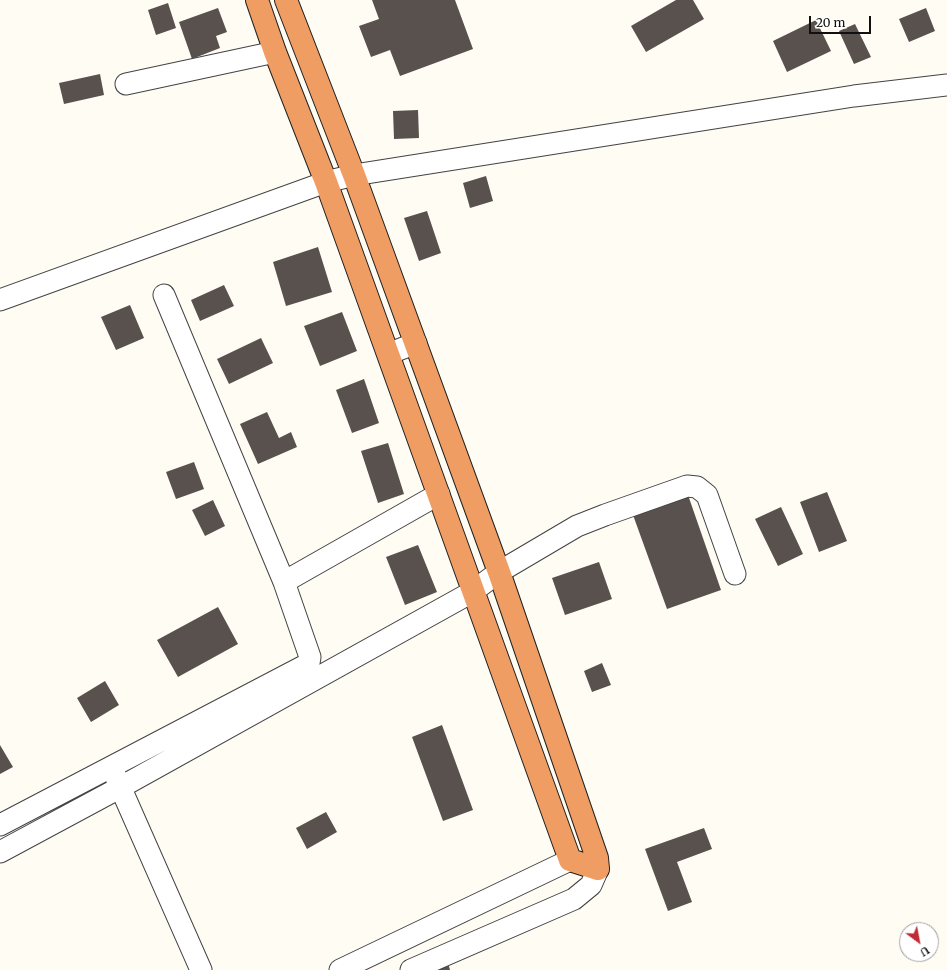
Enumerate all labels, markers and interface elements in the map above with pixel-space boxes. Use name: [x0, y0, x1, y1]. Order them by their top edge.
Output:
scale bar: [811, 8, 873, 34]
text: 20 m: [816, 15, 845, 30]
north arrow: [899, 922, 939, 962]
text: U: [918, 943, 932, 959]

